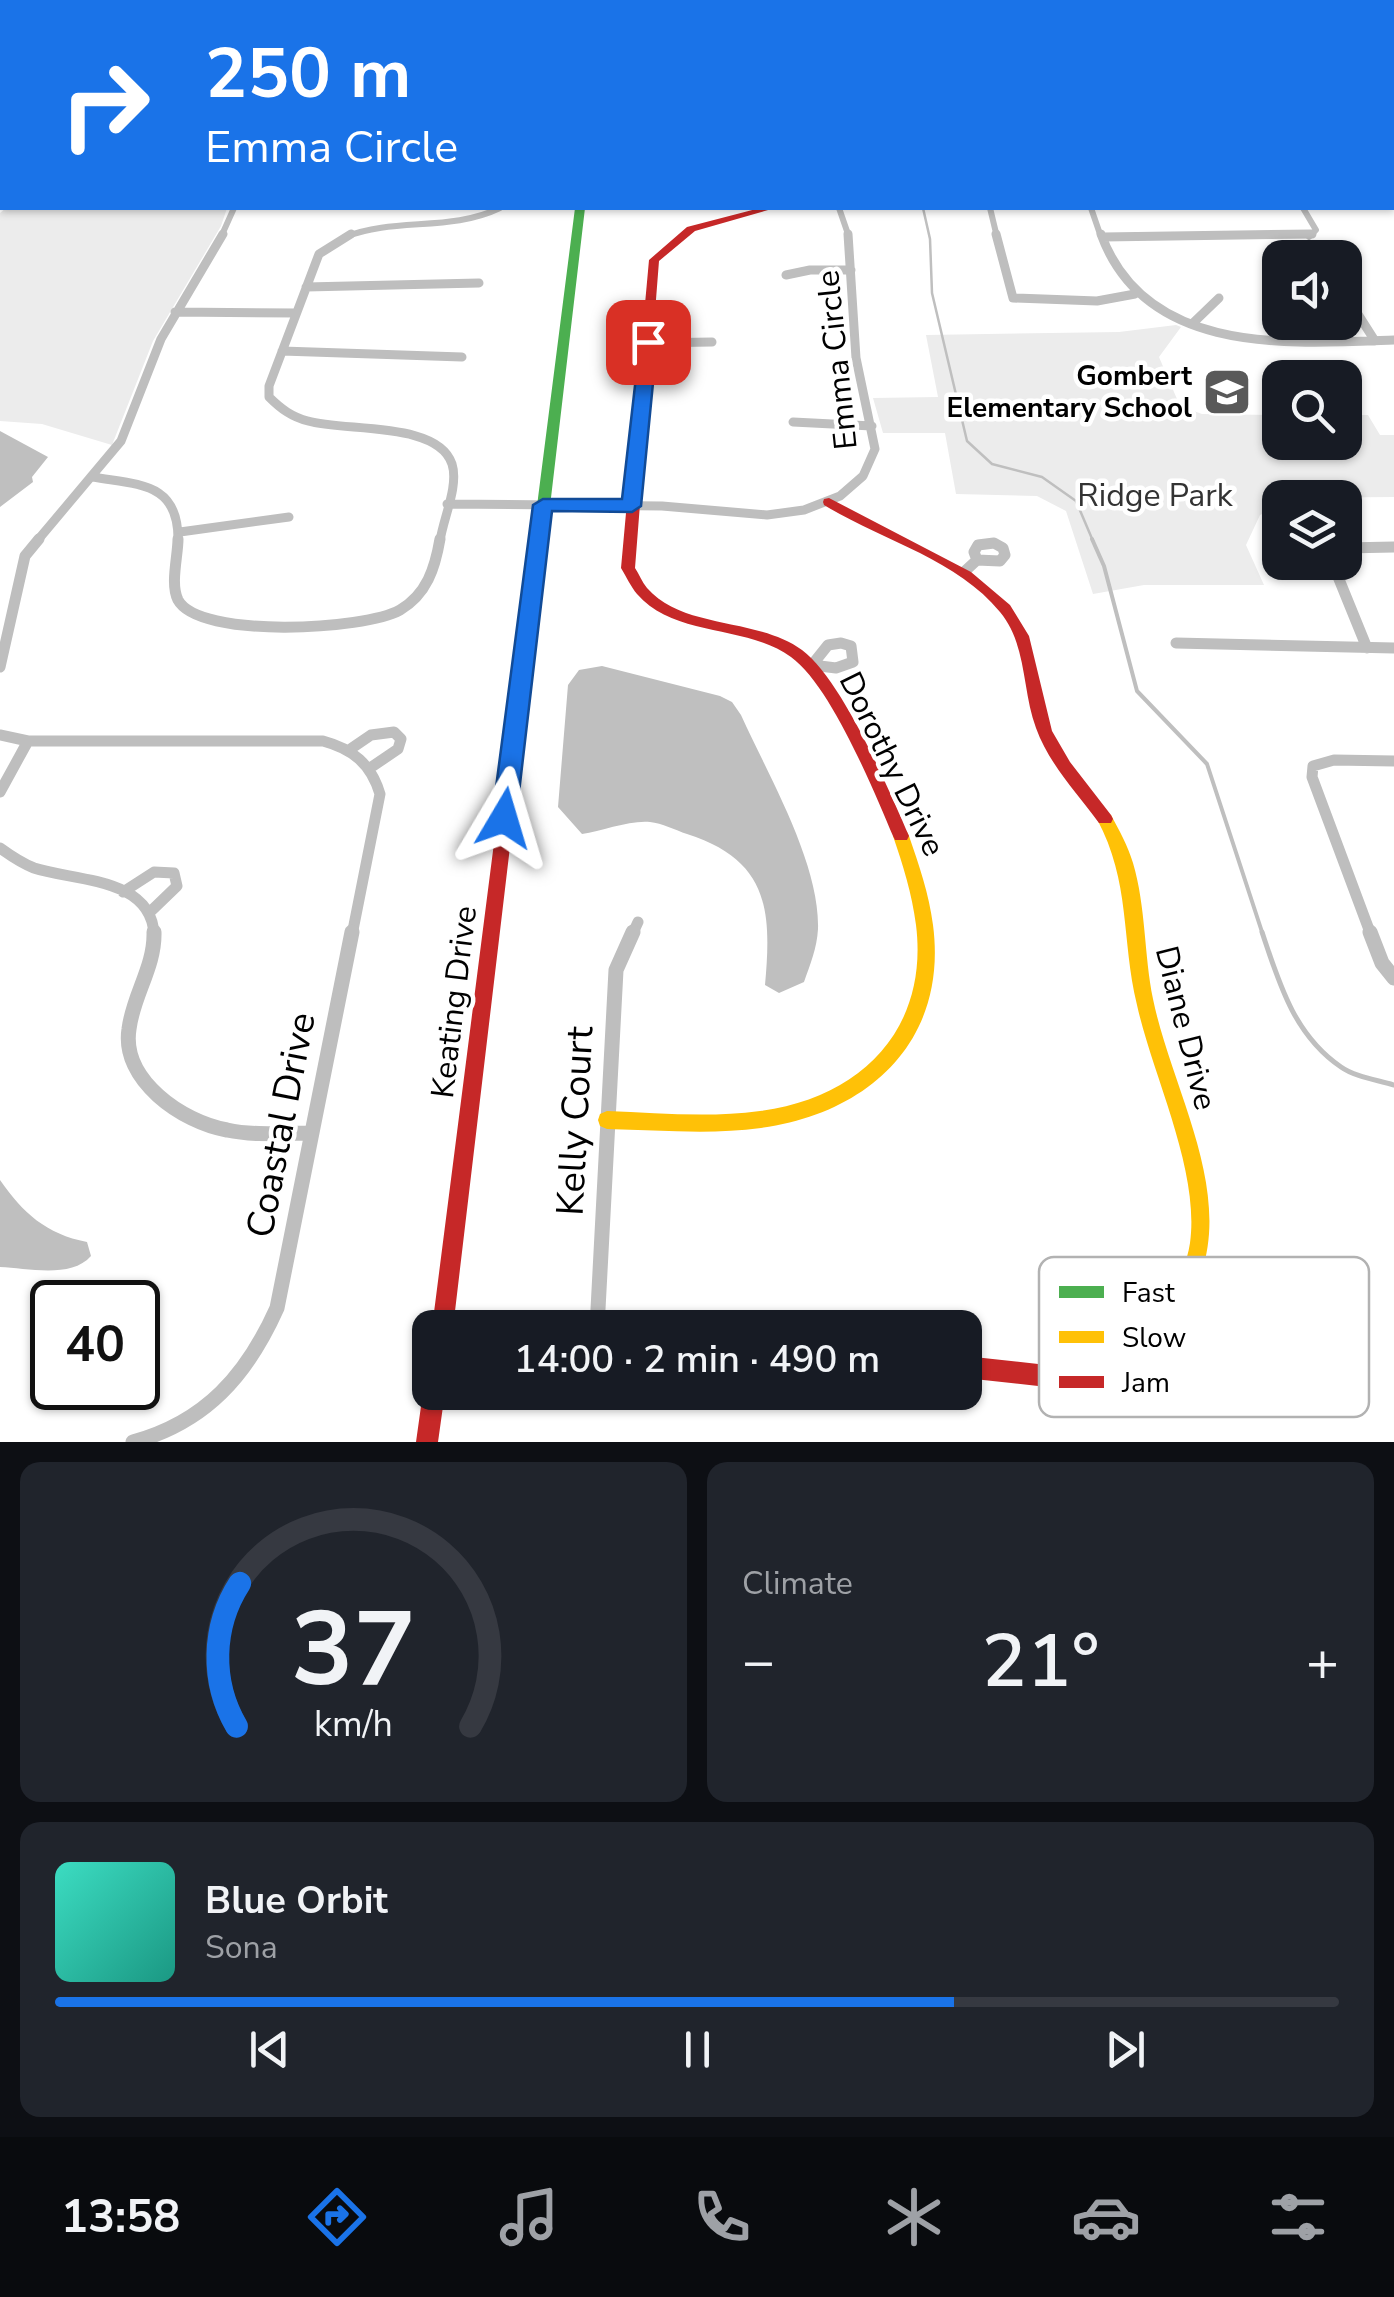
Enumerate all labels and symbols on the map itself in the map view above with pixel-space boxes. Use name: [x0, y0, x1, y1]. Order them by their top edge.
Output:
street label: Emma Circle: [806, 268, 868, 452]
pin: [606, 300, 691, 385]
place label: Gombert Elementary School: [947, 357, 1192, 427]
school or university icon: Gombert Elementary School: [1201, 366, 1253, 418]
park label: Ridge Park: [1077, 474, 1234, 517]
street label: Dorothy Drive: [829, 665, 955, 863]
position arrow: [452, 766, 556, 870]
street label: Keating Drive: [421, 903, 487, 1101]
street label: Diane Drive: [1145, 942, 1227, 1114]
street label: Coastal Drive: [234, 1008, 328, 1242]
street label: Kelly Court: [545, 1024, 605, 1217]
legend: [1039, 1257, 1369, 1417]
text: Fast: [1122, 1274, 1175, 1312]
speed limit sign: 40: [30, 1280, 160, 1410]
text: Slow: [1122, 1319, 1186, 1357]
text: Jam: [1121, 1364, 1170, 1402]

